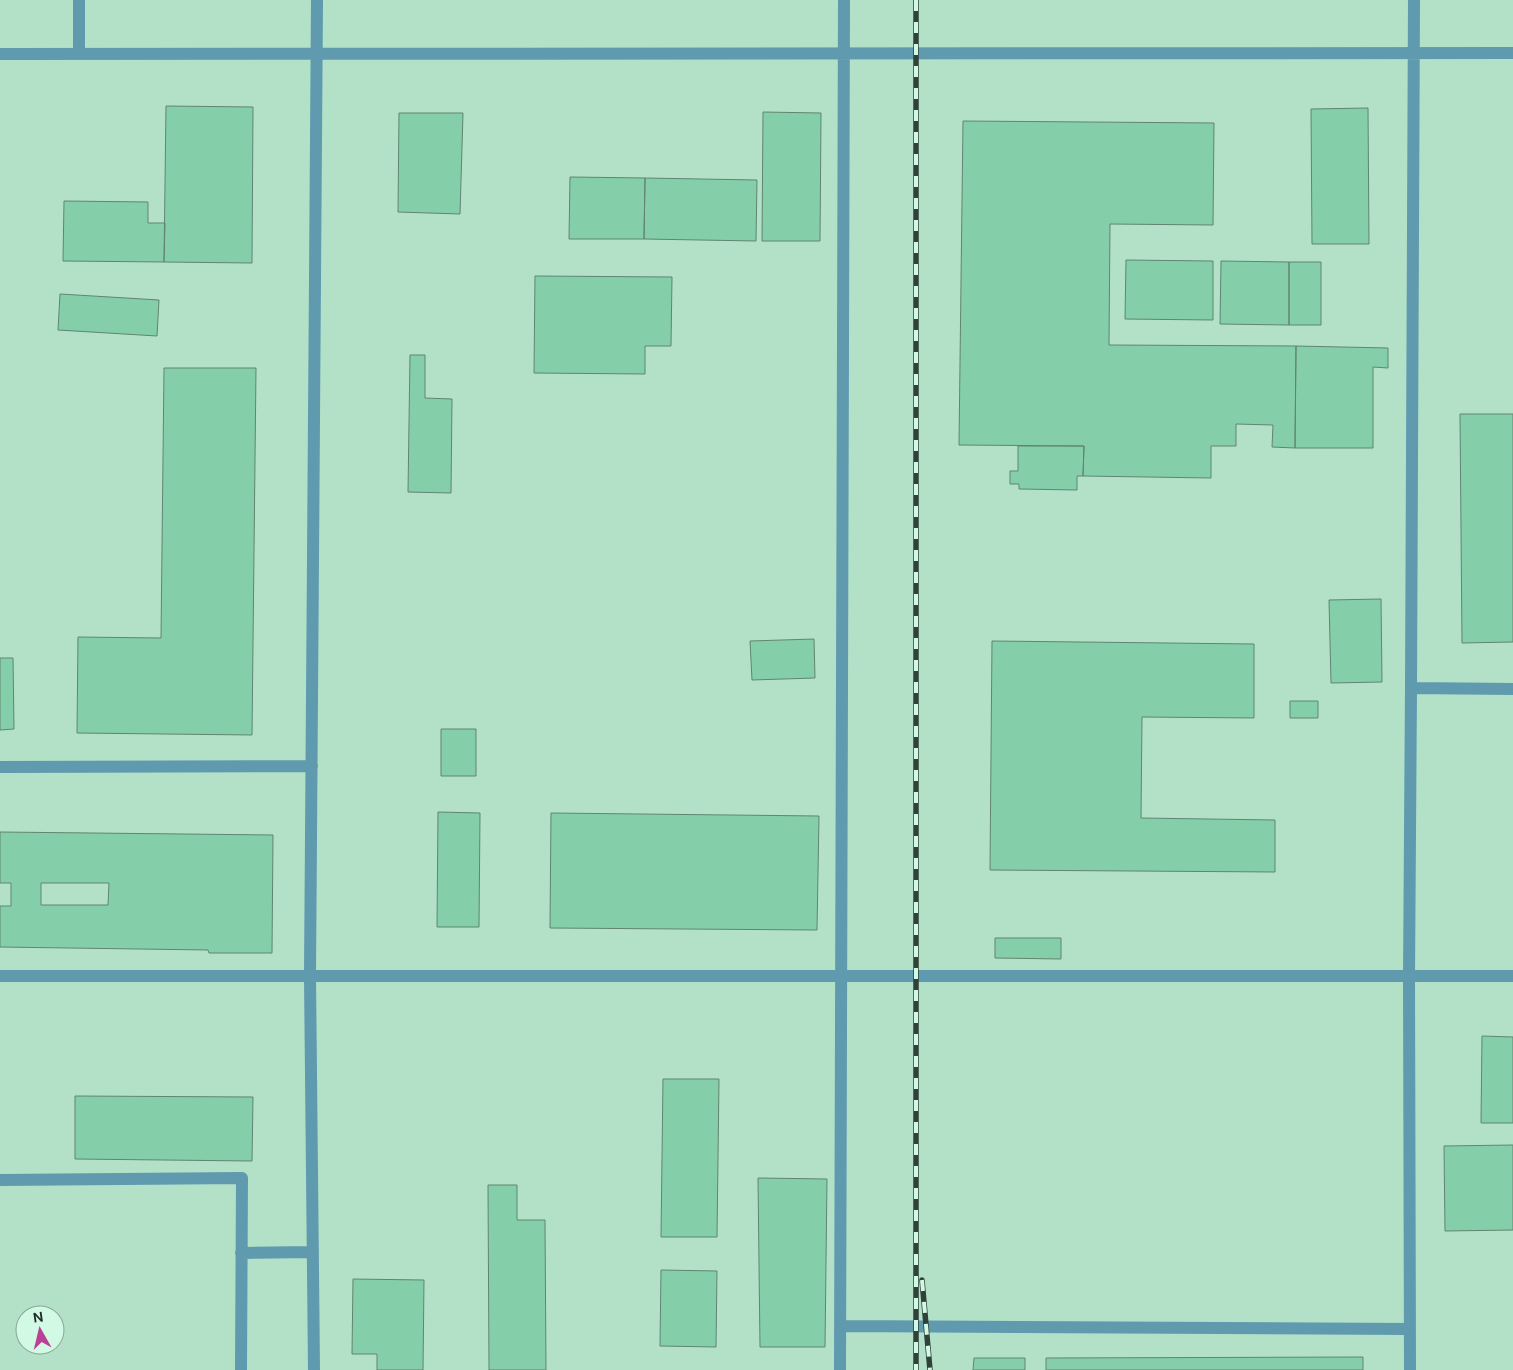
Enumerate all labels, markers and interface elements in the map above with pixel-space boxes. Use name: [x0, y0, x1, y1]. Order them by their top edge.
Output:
north arrow: [15, 1305, 65, 1355]
text: N: [32, 1308, 45, 1327]

